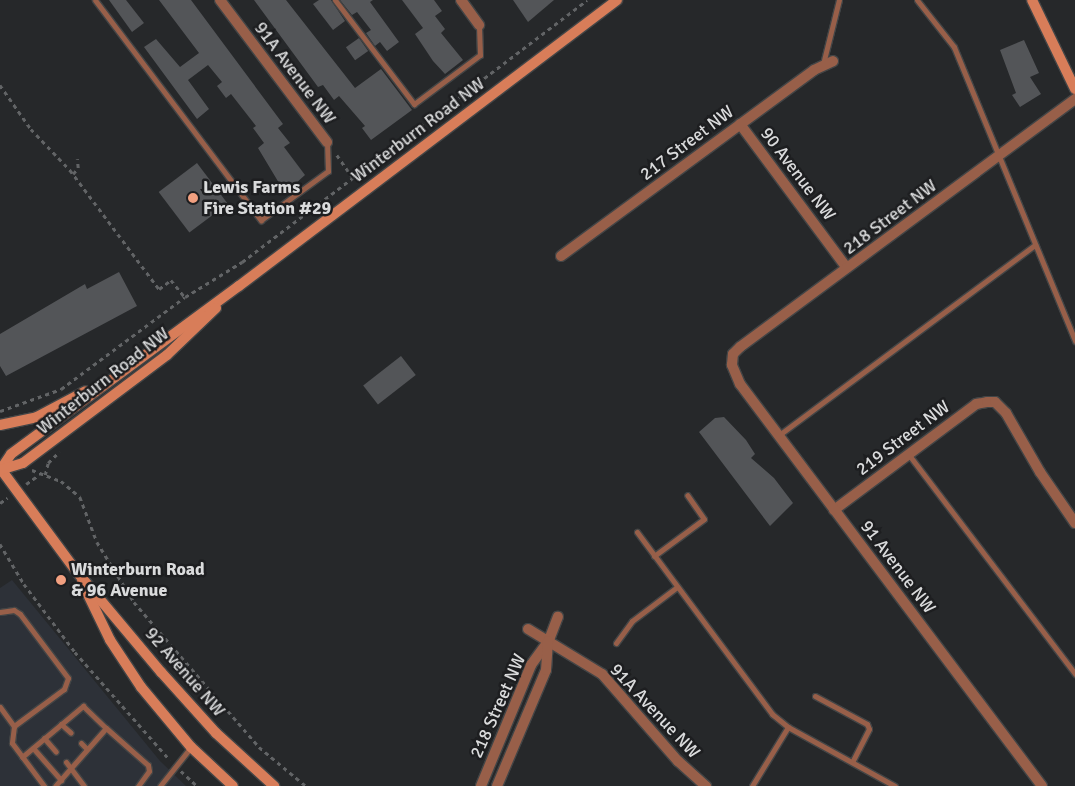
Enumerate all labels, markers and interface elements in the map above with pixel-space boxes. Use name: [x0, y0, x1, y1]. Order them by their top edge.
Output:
street label: 91A Avenue NW: [250, 18, 340, 128]
street label: Winterburn Road NW: [347, 73, 489, 187]
street label: 217 Street NW: [636, 101, 738, 185]
street label: 90 Avenue NW: [756, 123, 840, 225]
street label: 218 Street NW: [839, 175, 941, 259]
place label: Lewis Farms Fire Station #29: [203, 177, 331, 220]
marker: Lewis Farms Fire Station #29: [187, 192, 199, 204]
street label: Winterburn Road NW: [33, 323, 173, 439]
street label: 219 Street NW: [852, 396, 954, 480]
street label: 91 Avenue NW: [856, 516, 940, 618]
place label: Winterburn Road & 96 Avenue: [71, 559, 205, 602]
marker: Winterburn Road & 96 Avenue: [55, 574, 67, 586]
street label: 92 Avenue NW: [140, 623, 230, 721]
street label: 218 Street NW: [465, 651, 531, 761]
street label: 91A Avenue NW: [605, 659, 705, 763]

